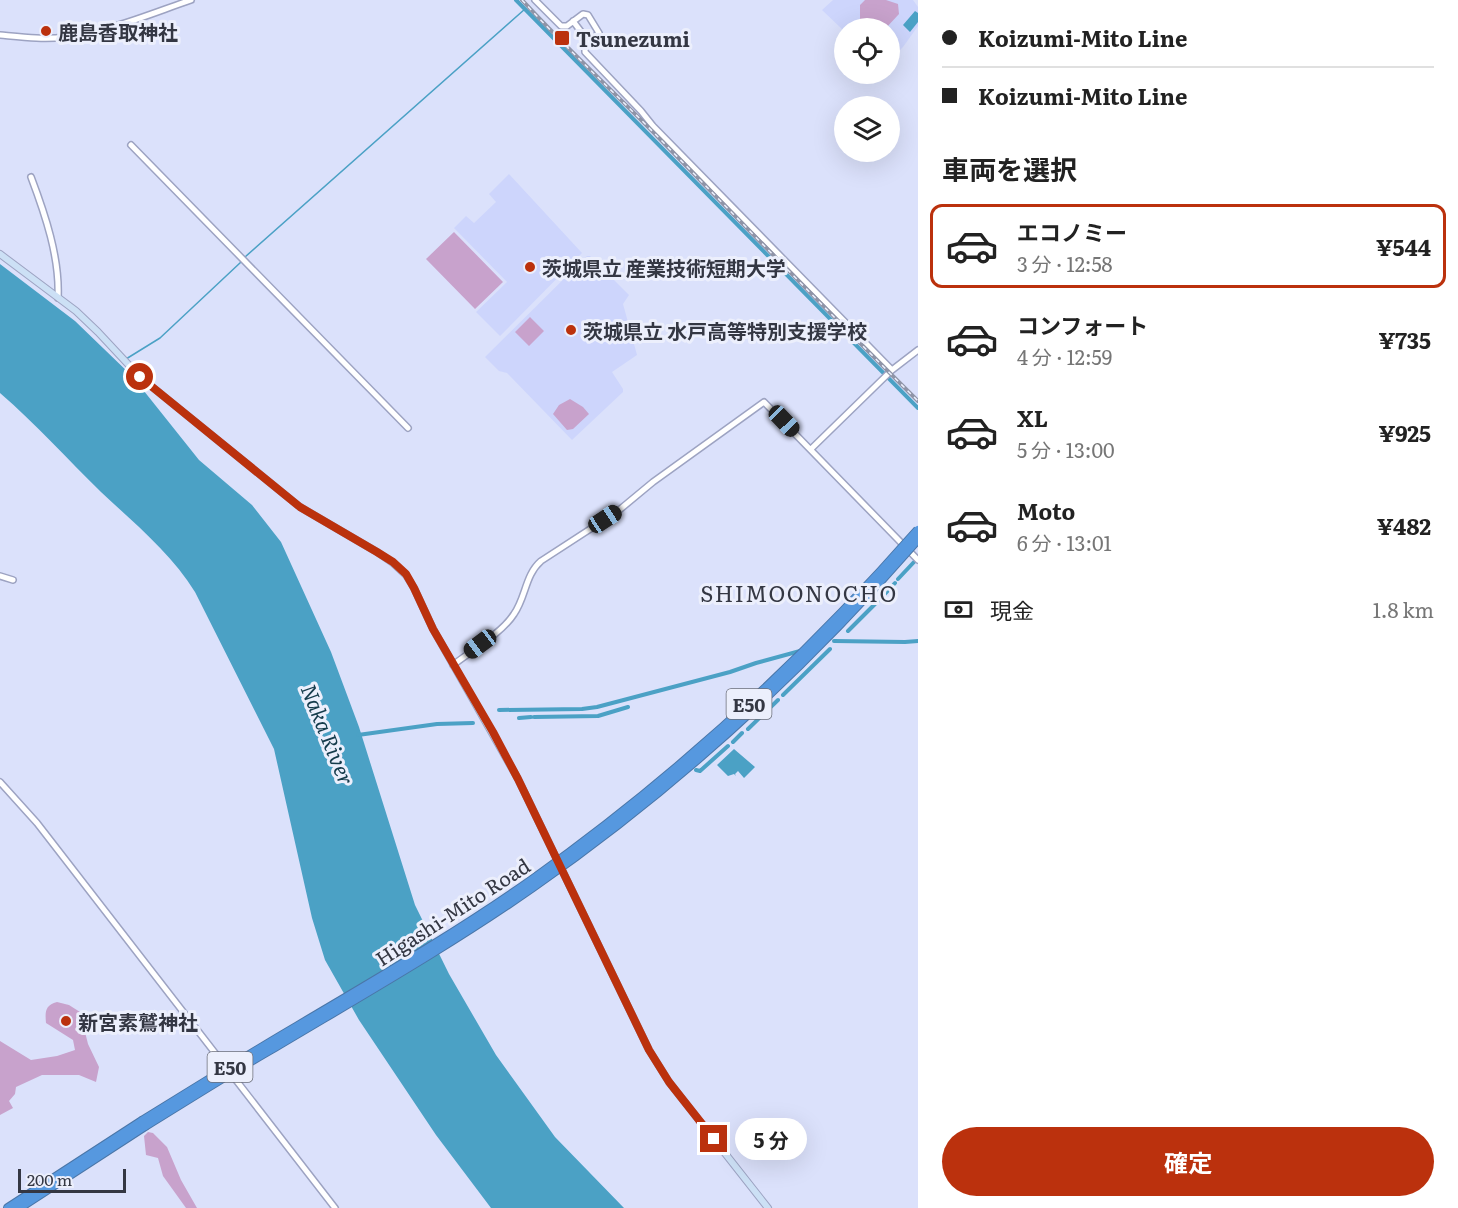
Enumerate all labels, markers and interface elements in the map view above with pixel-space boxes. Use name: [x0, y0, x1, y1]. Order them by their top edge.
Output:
place label: 鹿島香取神社: [58, 16, 178, 46]
map controls: [834, 18, 900, 162]
button: locate: [834, 18, 900, 84]
text: Koizumi-Mito Line: [978, 21, 1187, 54]
place label: Tsunezumi: [576, 23, 690, 53]
marker: 鹿島香取神社: [39, 24, 53, 38]
marker: Tsunezumi: [553, 29, 571, 47]
text: Koizumi-Mito Line: [978, 79, 1187, 112]
button: layers: [834, 96, 900, 162]
text: 車両を選択: [942, 148, 1077, 188]
text: エコノミー: [1017, 215, 1127, 248]
icon: car: [945, 219, 999, 273]
text: ¥544: [1376, 230, 1431, 263]
text: 3 分 · 12:58: [1017, 248, 1113, 278]
place label: 茨城県立 産業技術短期大学: [542, 252, 786, 282]
marker: 茨城県立 産業技術短期大学: [523, 260, 537, 274]
text: コンフォート: [1017, 308, 1148, 341]
icon: car: [945, 312, 999, 366]
place label: 茨城県立 水戸高等特別支援学校: [583, 315, 867, 345]
marker: 茨城県立 水戸高等特別支援学校: [564, 323, 578, 337]
text: ¥735: [1379, 323, 1431, 356]
text: 4 分 · 12:59: [1017, 341, 1112, 371]
route start: [126, 363, 153, 390]
text: XL: [1017, 401, 1048, 434]
car: [765, 402, 803, 440]
icon: car: [945, 405, 999, 459]
text: ¥925: [1379, 416, 1431, 449]
text: 5 分 · 13:00: [1017, 434, 1115, 464]
text: Moto: [1017, 494, 1075, 527]
icon: car: [945, 498, 999, 552]
car: [585, 502, 625, 536]
text: ¥482: [1377, 509, 1431, 542]
text: 6 分 · 13:01: [1017, 527, 1112, 557]
district label: SHIMOONOCHO: [700, 576, 898, 609]
icon: cash: [942, 593, 975, 626]
text: 現金: [990, 593, 1034, 626]
text: 1.8 km: [1373, 594, 1434, 624]
car: [460, 626, 500, 662]
water label: Naka River: [295, 679, 363, 789]
road number: E50: [726, 689, 771, 719]
street label: Higashi-Mito Road: [369, 850, 535, 972]
place label: 新宮素鷲神社: [78, 1006, 198, 1036]
marker: 新宮素鷲神社: [59, 1014, 73, 1028]
road number: E50: [208, 1052, 252, 1082]
callout: 5 分: [735, 1118, 807, 1160]
text: 5 分: [754, 1124, 788, 1154]
route end: [700, 1125, 727, 1152]
button: 確定: [942, 1127, 1434, 1196]
scale bar: [18, 1166, 126, 1194]
text: 200 m: [27, 1167, 72, 1191]

